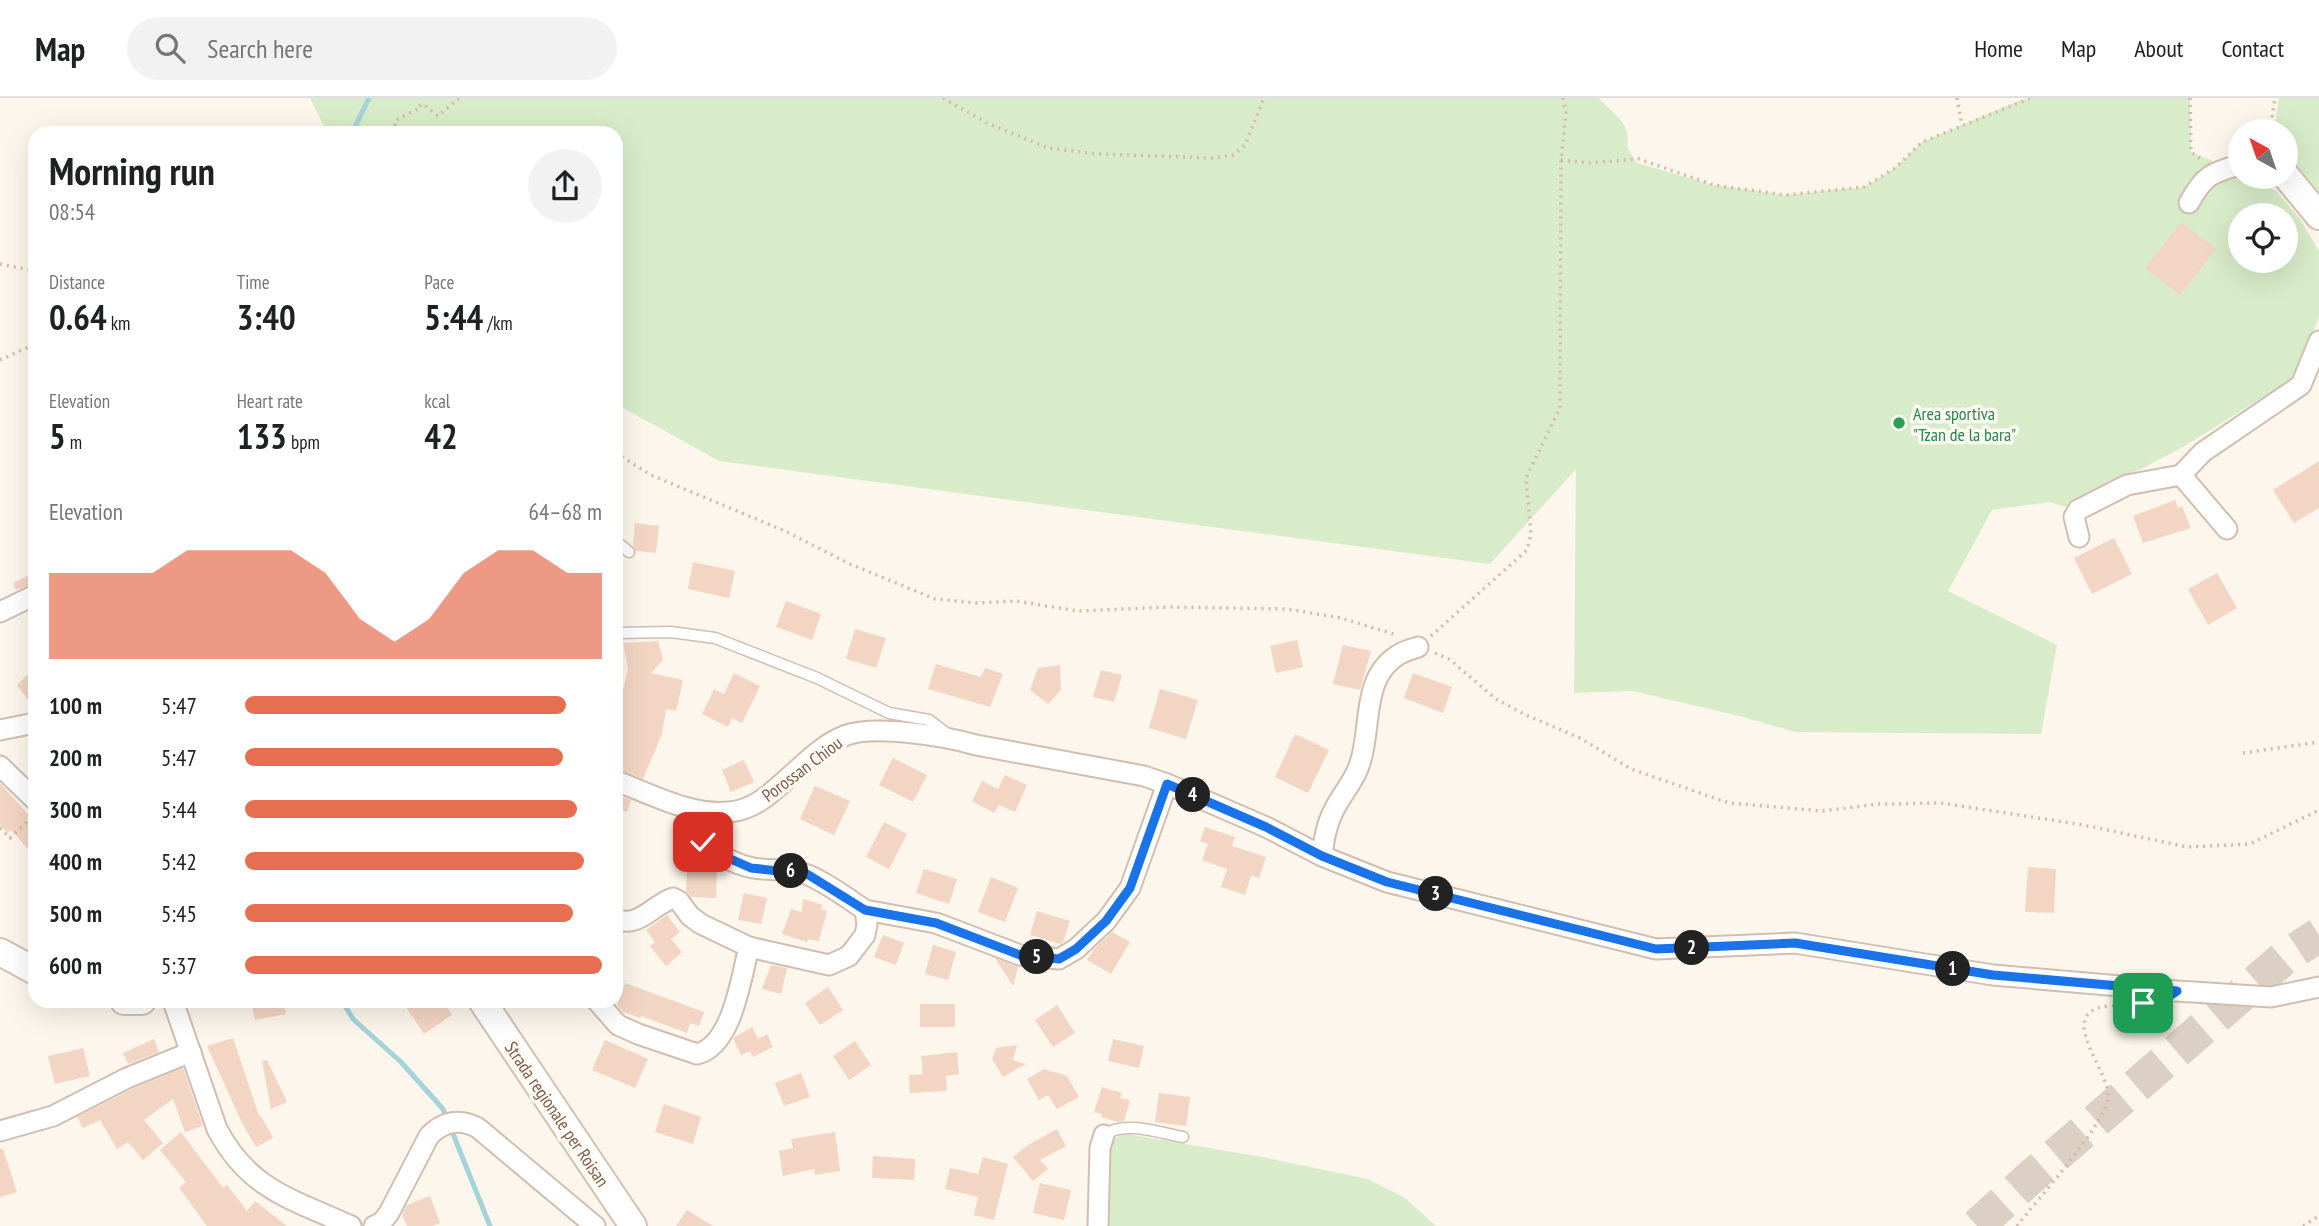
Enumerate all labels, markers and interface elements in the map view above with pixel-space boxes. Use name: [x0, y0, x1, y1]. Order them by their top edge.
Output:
search box: [127, 17, 617, 80]
text: Map: [35, 27, 85, 70]
icon: search: [151, 29, 189, 67]
text: Search here: [207, 32, 313, 65]
text: Home: [1974, 33, 2023, 64]
text: Map: [2061, 33, 2096, 64]
text: About: [2134, 33, 2183, 64]
text: Contact: [2221, 33, 2284, 64]
north arrow: [2228, 119, 2298, 189]
map controls: [2228, 119, 2298, 273]
text: Morning run: [49, 146, 215, 195]
button: share: [528, 149, 602, 223]
text: 08:54: [49, 197, 95, 226]
button: locate: [2228, 203, 2298, 273]
text: Distance: [49, 270, 105, 294]
text: Time: [237, 270, 270, 294]
text: Pace: [424, 270, 454, 294]
text: 0.64: [49, 294, 107, 340]
text: 3:40: [237, 294, 296, 340]
text: 5:44: [424, 294, 483, 340]
text: km: [107, 311, 130, 335]
text: /km: [483, 311, 513, 335]
text: Elevation: [49, 389, 110, 413]
text: Heart rate: [237, 389, 303, 413]
text: kcal: [424, 389, 450, 413]
place label: Area sportiva "Tzan de la bara": [1913, 402, 2016, 446]
text: 5: [49, 413, 66, 459]
text: 133: [237, 413, 287, 459]
text: 42: [424, 413, 458, 459]
marker: Area sportiva "Tzan de la bara": [1891, 415, 1907, 431]
text: m: [66, 430, 82, 454]
text: bpm: [287, 430, 320, 454]
text: Elevation: [49, 497, 123, 526]
text: 64–68 m: [529, 497, 602, 526]
text: 100 m: [49, 691, 102, 720]
text: 5:47: [161, 691, 197, 720]
street label: Porossan Chiou: [757, 731, 847, 807]
text: 200 m: [49, 743, 102, 772]
text: 5:47: [161, 743, 197, 772]
pin: 4: [1176, 778, 1210, 812]
text: 4: [1188, 782, 1197, 806]
text: 300 m: [49, 795, 102, 824]
text: 5:44: [161, 795, 197, 824]
pin: [673, 812, 733, 872]
icon: check: [684, 823, 722, 861]
text: 400 m: [49, 847, 102, 876]
text: 5:42: [161, 847, 197, 876]
pin: 6: [774, 854, 808, 888]
text: 6: [786, 858, 795, 882]
pin: 3: [1418, 876, 1454, 912]
text: 3: [1431, 881, 1440, 905]
text: 500 m: [49, 899, 102, 928]
text: 5:45: [161, 899, 197, 928]
pin: 2: [1674, 930, 1710, 966]
text: 2: [1687, 935, 1696, 959]
pin: 5: [1020, 940, 1054, 974]
text: 5: [1032, 944, 1041, 968]
text: 600 m: [49, 951, 102, 980]
text: 5:37: [161, 951, 197, 980]
pin: 1: [1936, 952, 1970, 986]
text: 1: [1948, 956, 1957, 980]
pin: [2113, 973, 2173, 1033]
icon: arrive: [2124, 984, 2162, 1022]
street label: Strada regionale per Roisan: [500, 1037, 614, 1191]

